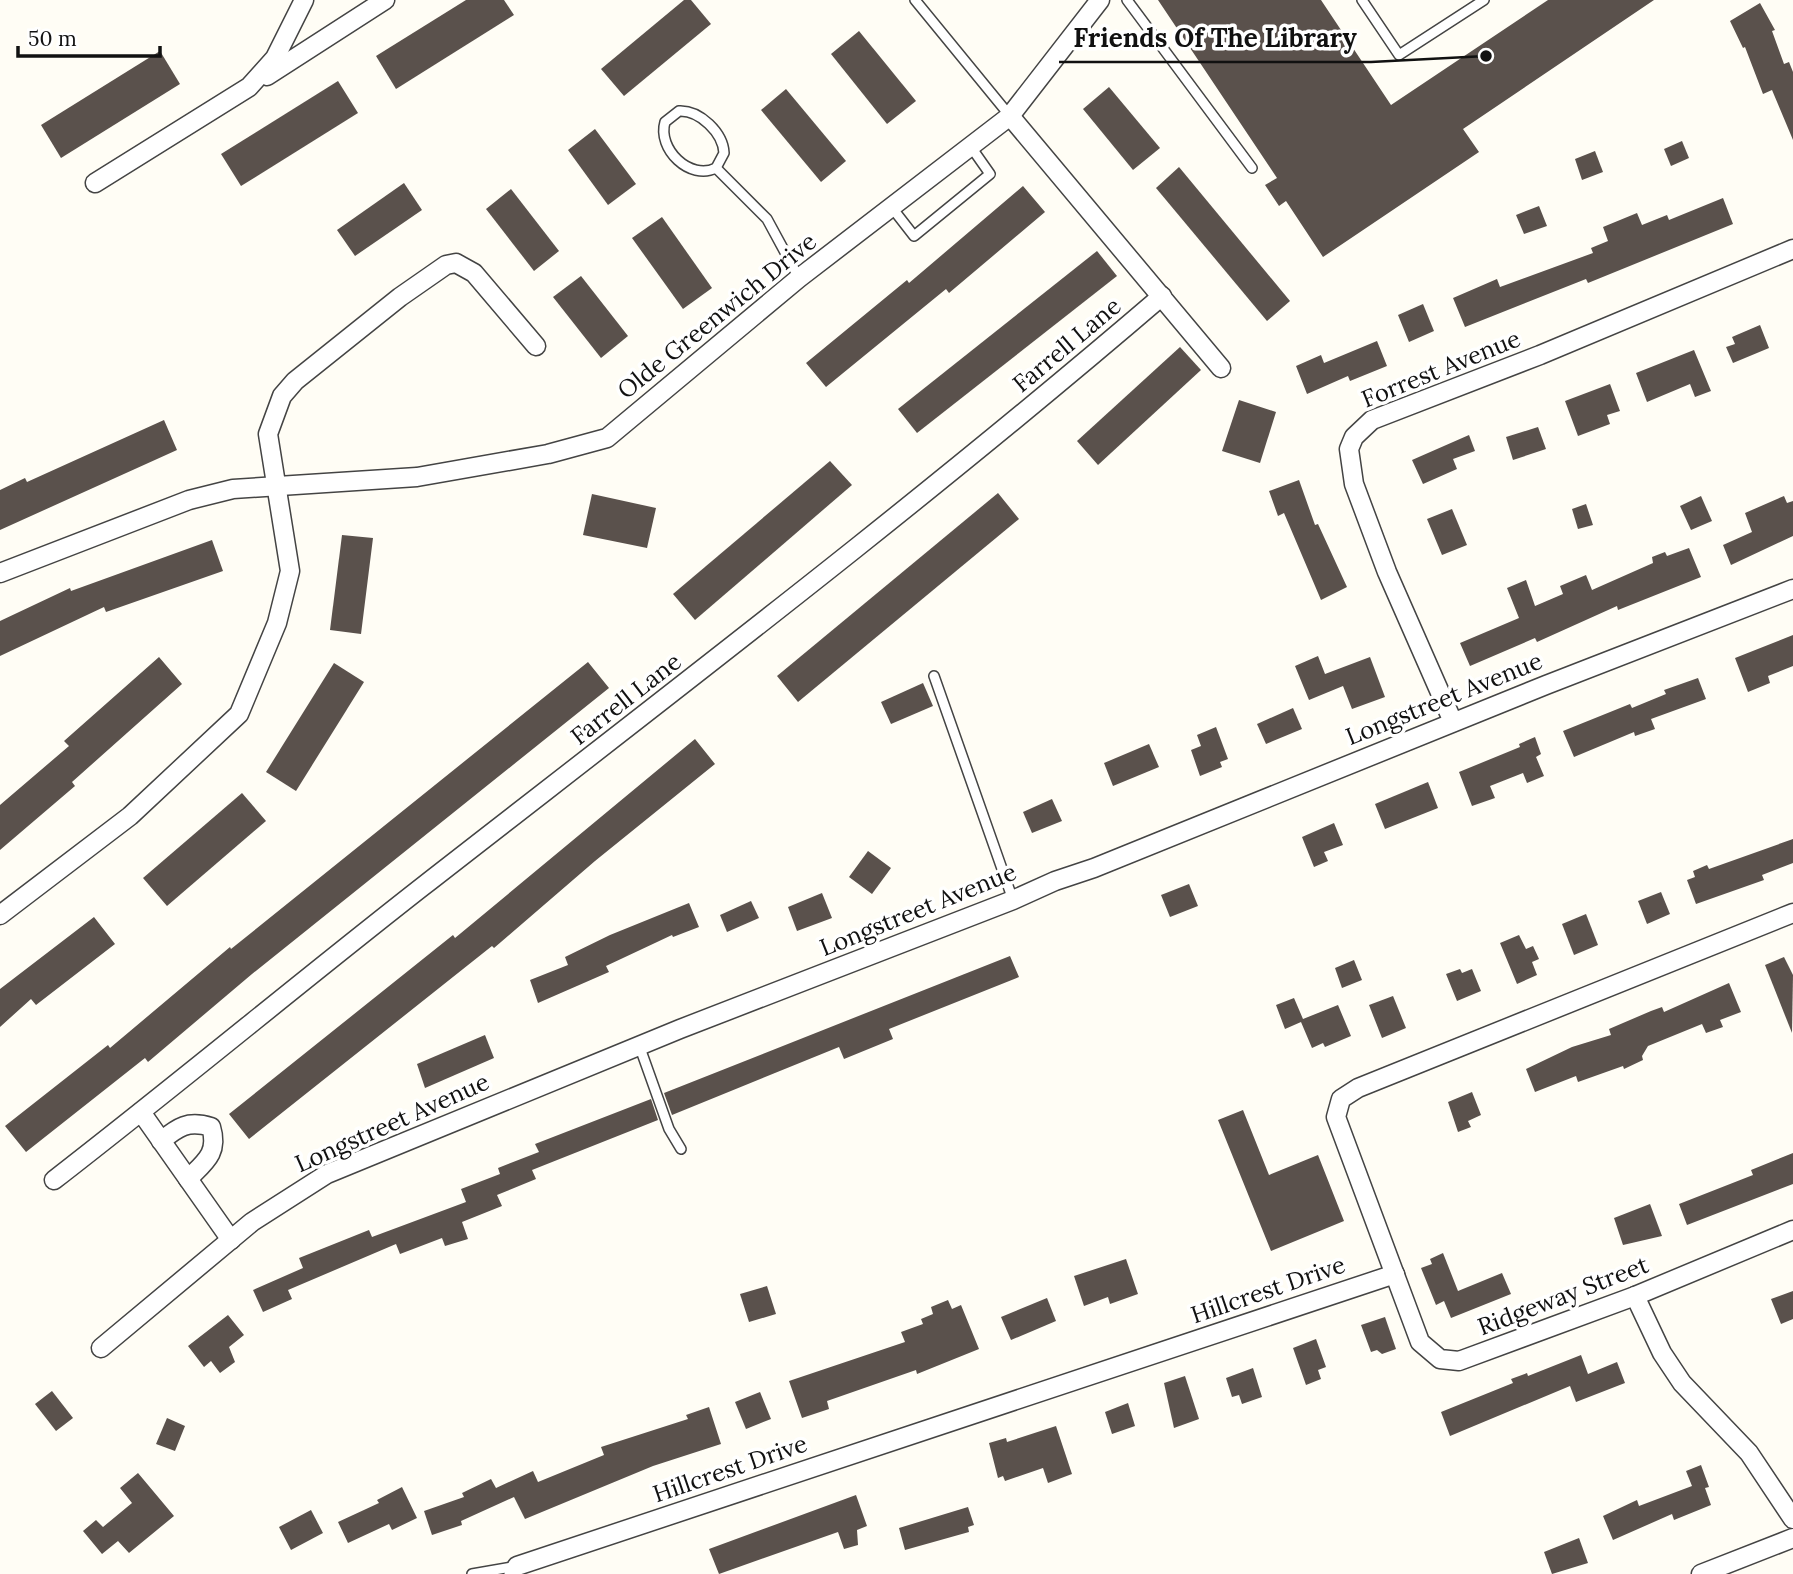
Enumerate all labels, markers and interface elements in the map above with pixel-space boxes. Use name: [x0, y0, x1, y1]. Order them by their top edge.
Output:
scale bar: [18, 14, 159, 58]
callout: Friends Of The Library: [1059, 15, 1371, 62]
text: Friends Of The Library: [1073, 21, 1357, 54]
text: 50 m: [28, 25, 77, 52]
street label: Olde Greenwich Drive: [611, 226, 823, 405]
street label: Farrell Lane: [1006, 290, 1127, 399]
street label: Forrest Avenue: [1357, 323, 1525, 414]
street label: Longstreet Avenue: [1341, 645, 1547, 752]
street label: Farrell Lane: [564, 646, 687, 751]
street label: Longstreet Avenue: [815, 856, 1021, 963]
street label: Longstreet Avenue: [290, 1066, 494, 1179]
street label: Ridgeway Street: [1473, 1248, 1653, 1342]
street label: Hillcrest Drive: [1187, 1249, 1349, 1330]
street label: Hillcrest Drive: [649, 1428, 811, 1509]

